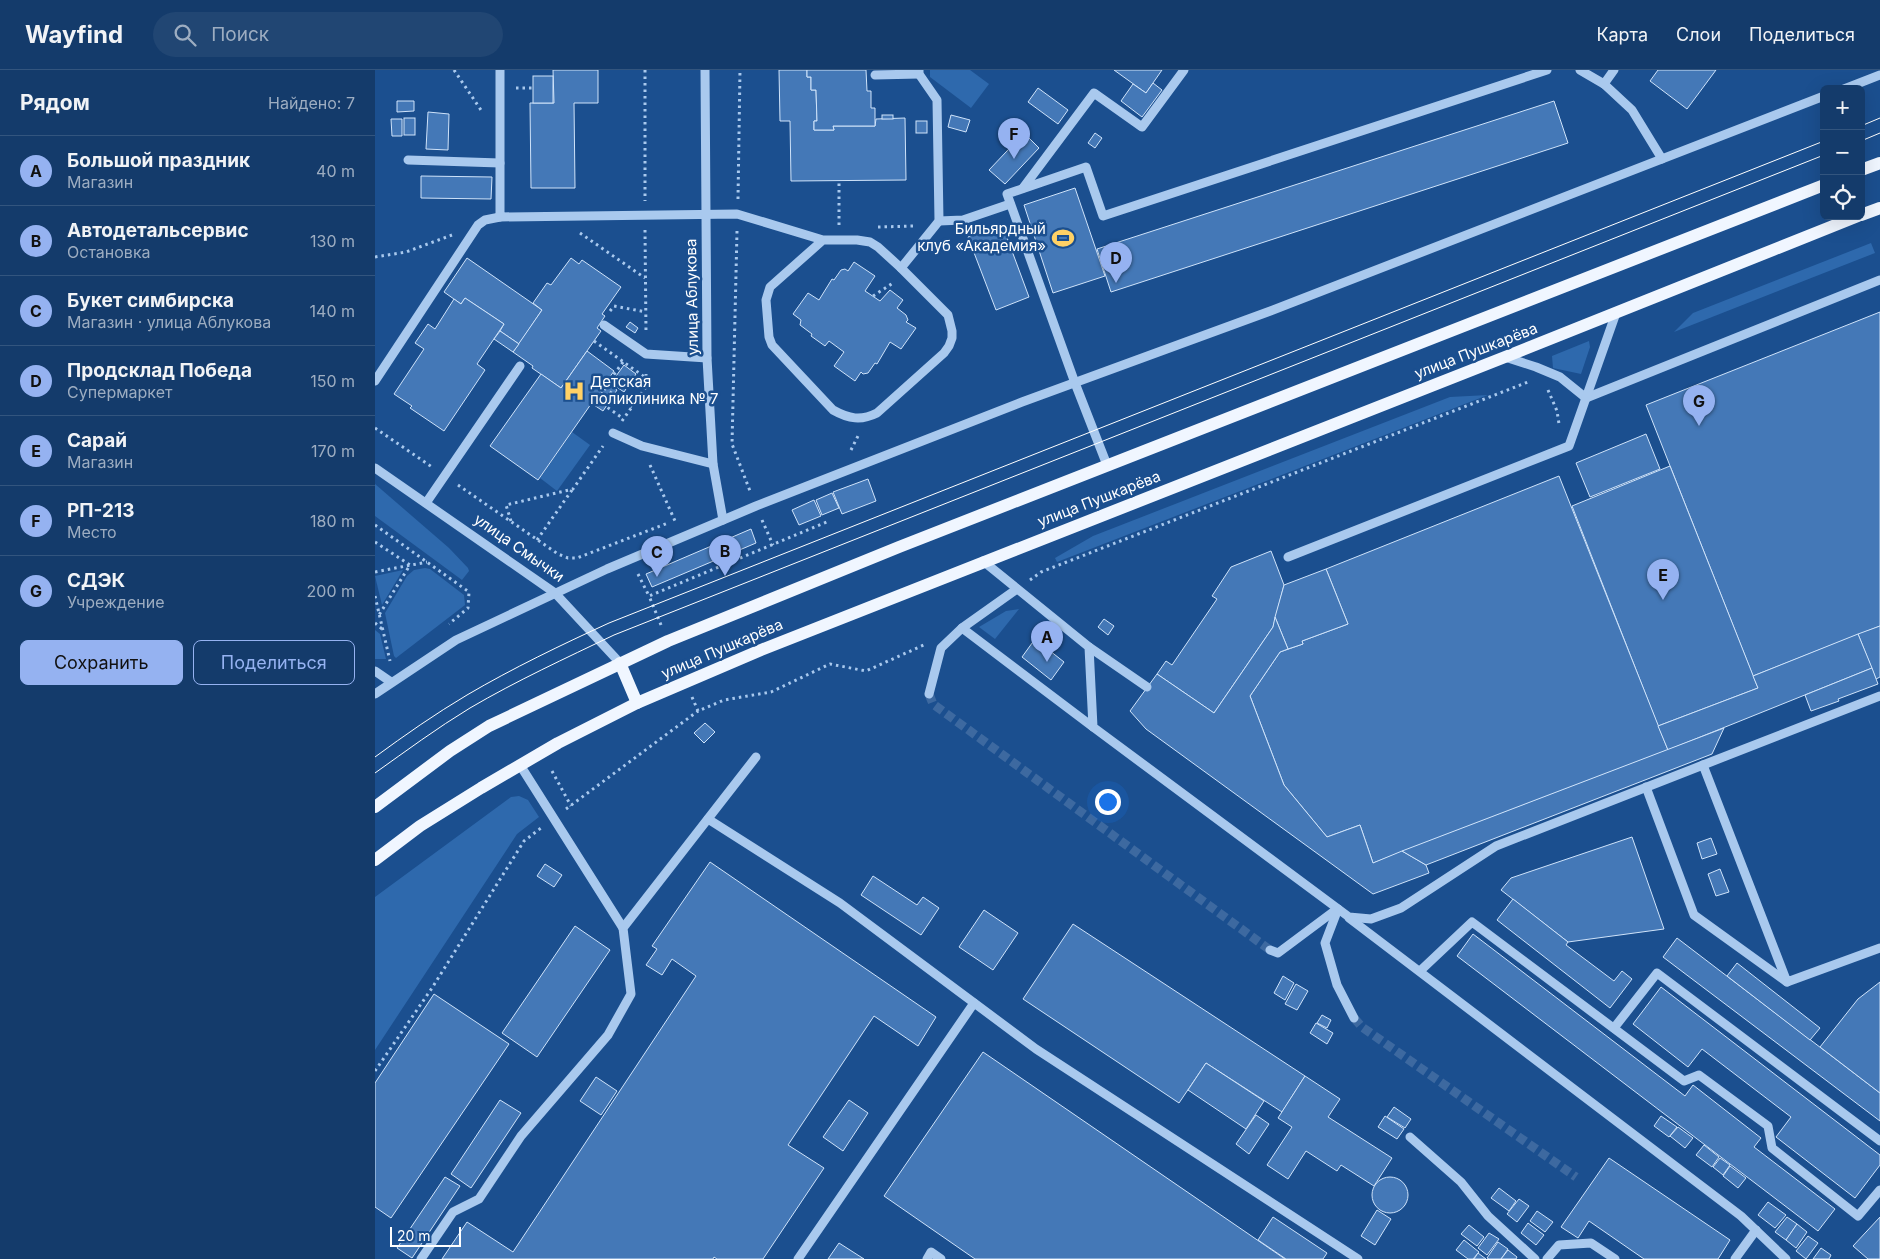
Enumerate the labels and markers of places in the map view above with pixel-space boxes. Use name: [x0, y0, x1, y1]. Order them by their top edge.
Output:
pin: F: [998, 118, 1030, 159]
place label: Бильярдный клуб «Академия»: [917, 219, 1046, 255]
sports icon: Бильярдный клуб «Академия»: [1050, 225, 1076, 251]
pin: D: [1100, 242, 1132, 283]
place label: Детская поликлиника № 7: [590, 372, 719, 408]
hospital icon: Детская поликлиника № 7: [561, 378, 587, 404]
pin: G: [1683, 385, 1715, 426]
pin: B: [709, 535, 741, 576]
pin: C: [641, 536, 673, 577]
pin: E: [1647, 559, 1679, 600]
pin: A: [1031, 621, 1063, 662]

